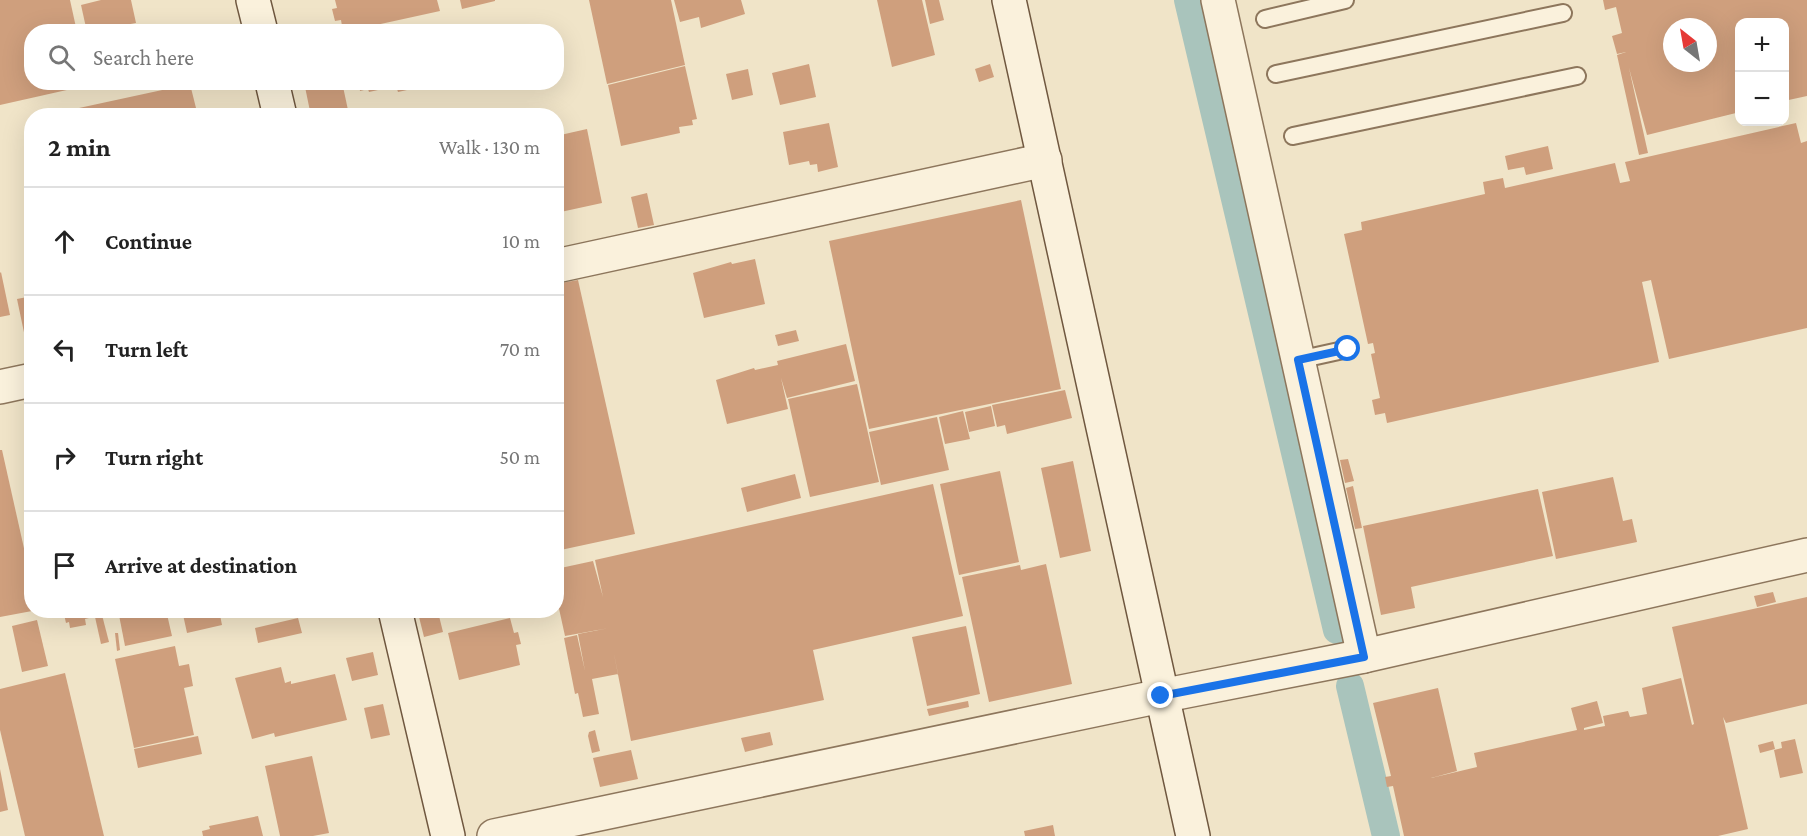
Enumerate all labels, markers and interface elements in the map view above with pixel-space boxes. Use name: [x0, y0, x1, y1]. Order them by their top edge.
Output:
north arrow: [1663, 18, 1717, 72]
map controls: [1735, 18, 1789, 126]
button: +: [1735, 18, 1789, 72]
search box: [24, 24, 564, 90]
icon: search: [45, 41, 78, 74]
text: Search here: [93, 45, 194, 70]
button: −: [1735, 72, 1789, 126]
text: 2 min: [48, 133, 111, 162]
text: Walk · 130 m: [439, 136, 540, 158]
icon: ahead: [48, 225, 81, 258]
text: Continue: [105, 229, 192, 254]
text: 10 m: [502, 230, 540, 252]
icon: left: [48, 333, 81, 366]
route start: [1334, 335, 1360, 361]
text: Turn left: [105, 337, 188, 362]
text: 70 m: [500, 338, 540, 360]
icon: right: [48, 441, 81, 474]
text: Turn right: [105, 445, 203, 470]
text: 50 m: [499, 446, 540, 468]
icon: arrive: [48, 549, 81, 582]
text: Arrive at destination: [105, 553, 297, 578]
route end: [1147, 682, 1173, 708]

